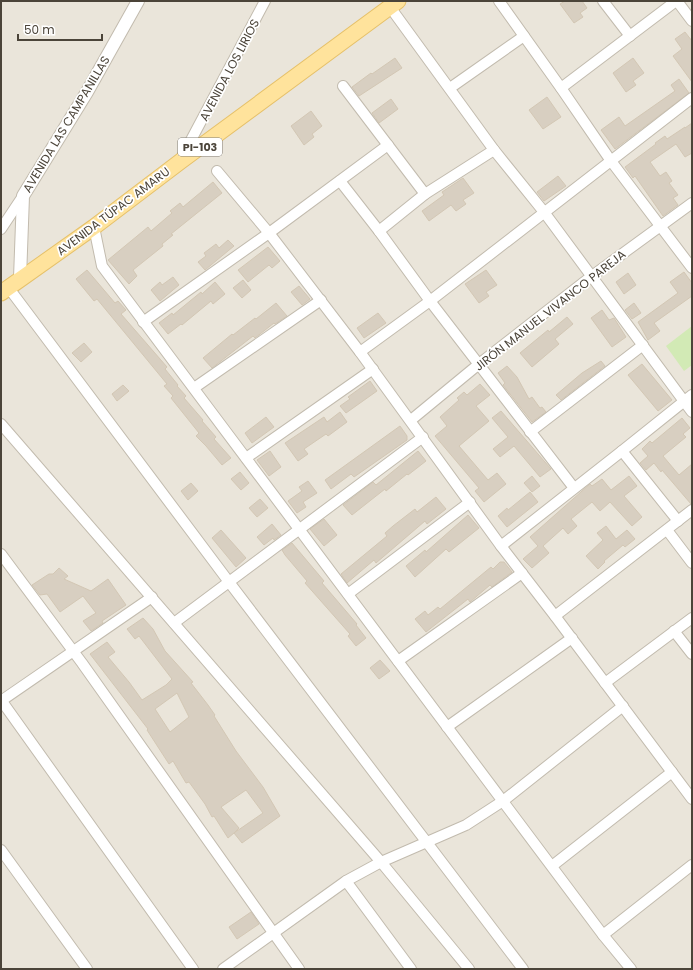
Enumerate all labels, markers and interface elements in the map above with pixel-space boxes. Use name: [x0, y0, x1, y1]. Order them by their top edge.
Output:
scale bar: [18, 16, 102, 42]
street label: AVENIDA LOS LIRIOS: [195, 16, 263, 124]
text: 50 m: [24, 21, 55, 38]
street label: AVENIDA LAS CAMPANILLAS: [18, 52, 114, 196]
road number: PI-103: [178, 138, 222, 156]
street label: AVENIDA TÚPAC AMARU: [53, 163, 173, 259]
street label: JIRÓN MANUEL VIVANCO PAREJA: [471, 246, 629, 374]

